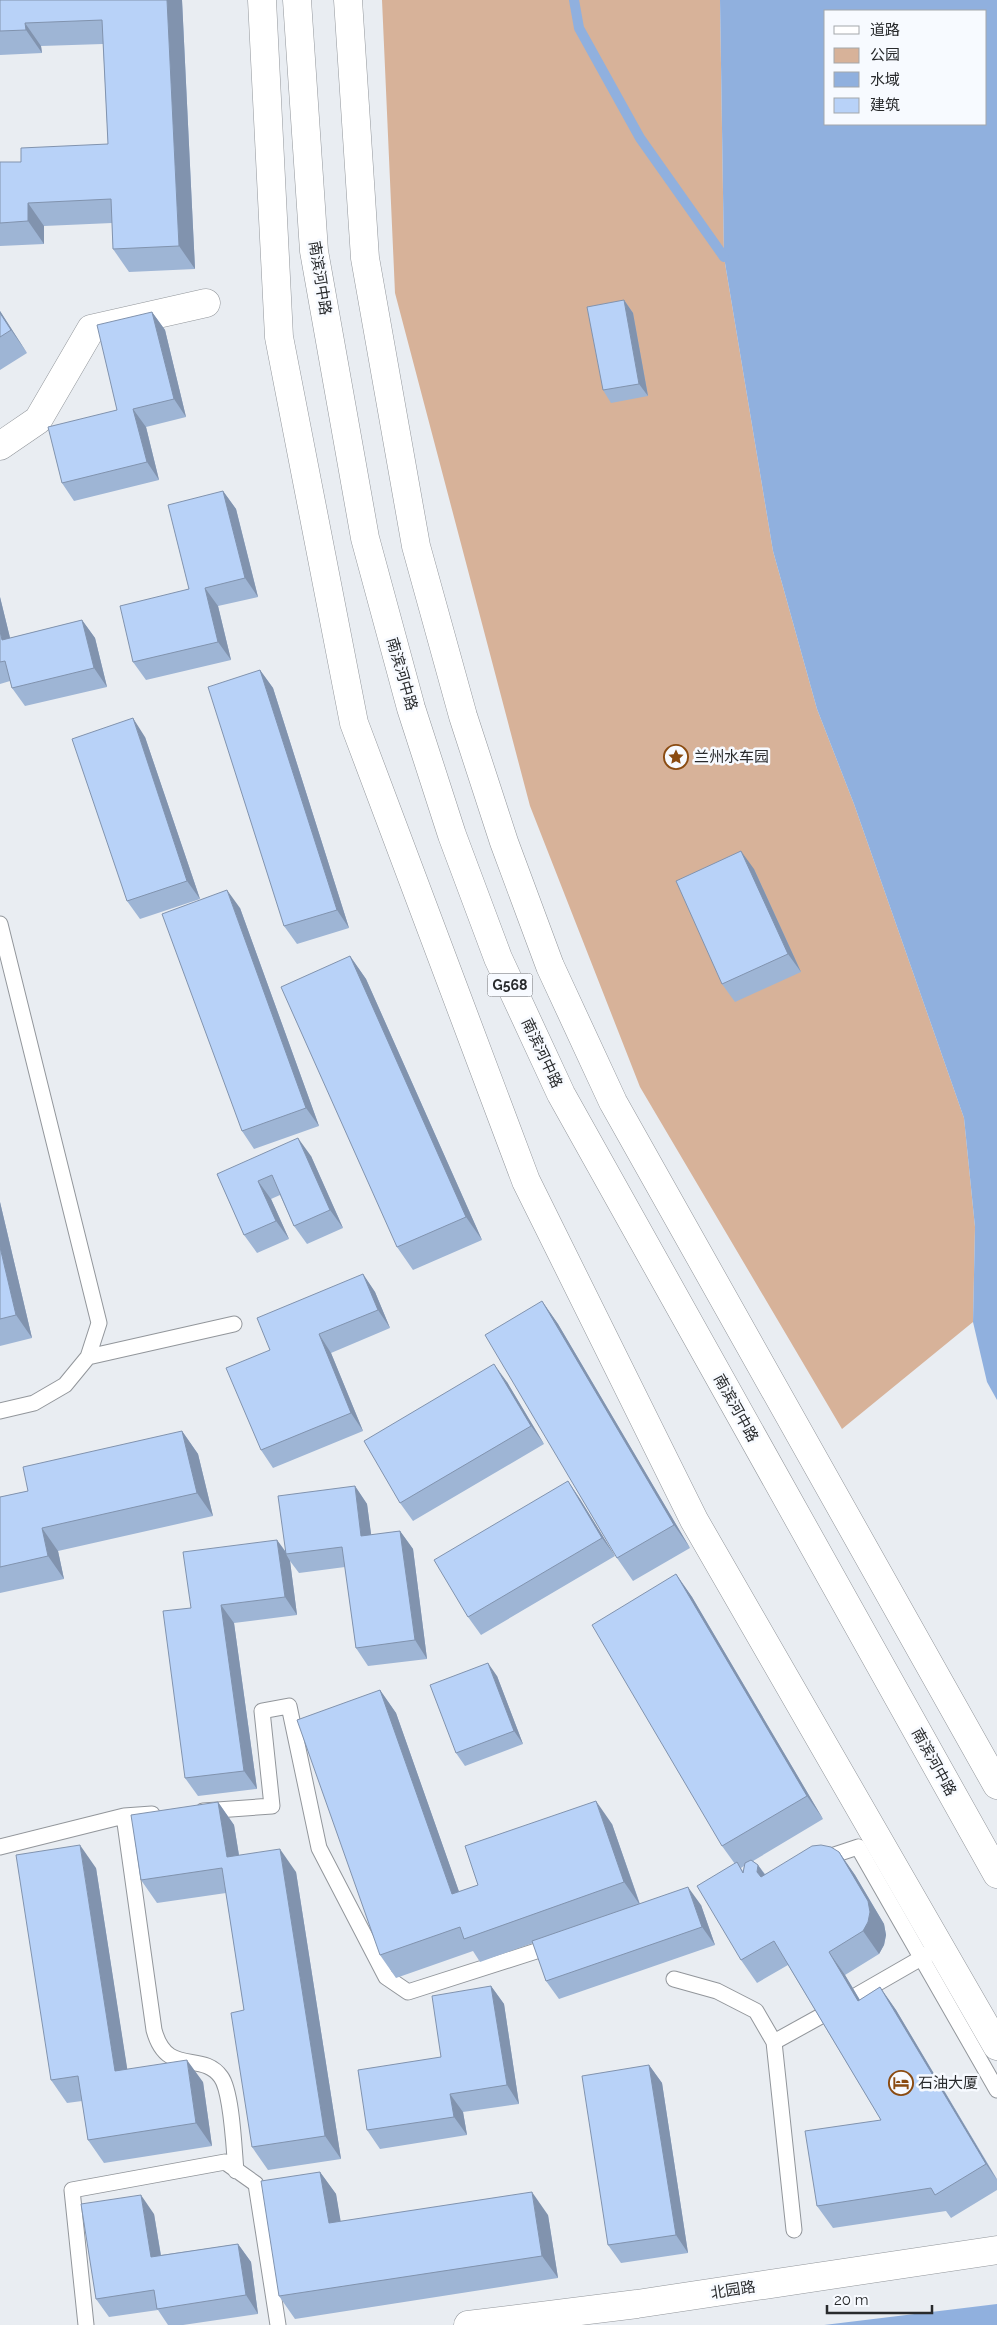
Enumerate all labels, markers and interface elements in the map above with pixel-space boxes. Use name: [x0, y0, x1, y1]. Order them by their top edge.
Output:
legend: [824, 10, 987, 125]
text: 道路: [870, 21, 900, 39]
text: 公园: [870, 46, 900, 64]
text: 水域: [870, 71, 900, 89]
text: 建筑: [870, 96, 900, 114]
street label: 南滨河中路: [305, 240, 335, 316]
street label: 南滨河中路: [383, 635, 421, 713]
place icon: 兰州水车园: [663, 744, 689, 770]
place label: 兰州水车园: [694, 748, 769, 766]
road number: G568: [488, 974, 532, 996]
street label: 南滨河中路: [518, 1015, 566, 1091]
street label: 南滨河中路: [710, 1371, 762, 1445]
street label: 南滨河中路: [908, 1725, 960, 1799]
hotel icon: 石油大厦: [888, 2070, 914, 2096]
place label: 石油大厦: [918, 2074, 978, 2092]
street label: 北园路: [709, 2278, 757, 2302]
scale bar: [827, 2282, 932, 2314]
text: 20 m: [834, 2291, 869, 2309]

